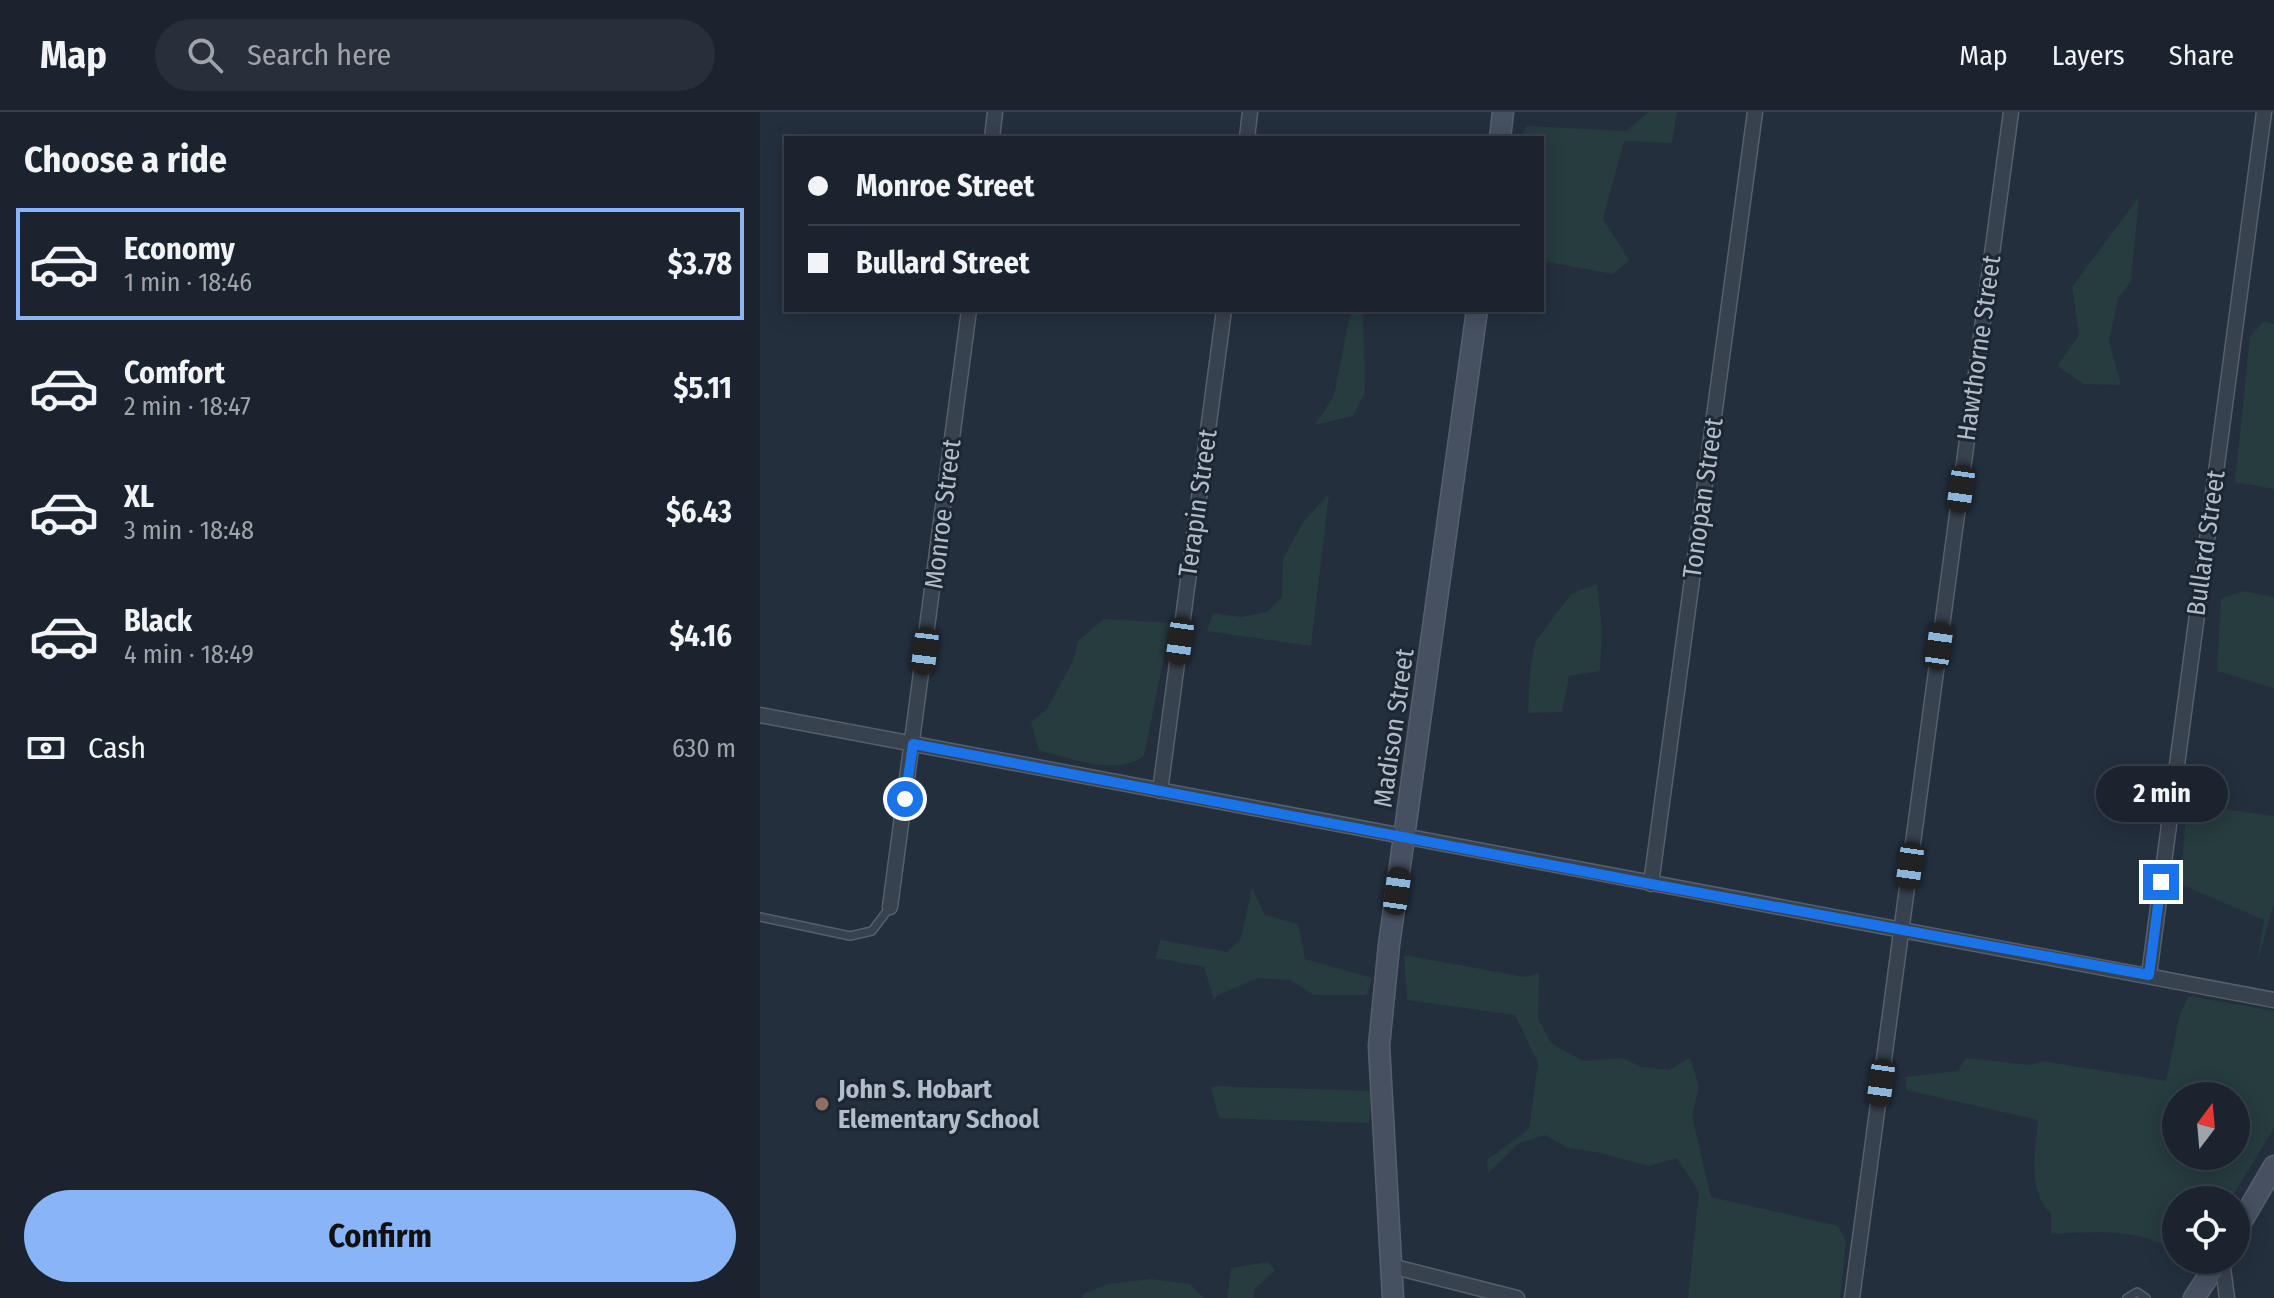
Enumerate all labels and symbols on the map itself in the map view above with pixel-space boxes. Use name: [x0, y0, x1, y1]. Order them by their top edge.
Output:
street label: Hawthorne Street: [1951, 253, 2007, 443]
street label: Tonopan Street: [1676, 415, 1730, 580]
street label: Terapin Street: [1172, 427, 1224, 579]
street label: Monroe Street: [918, 437, 968, 591]
car: [1946, 464, 1976, 514]
street label: Bullard Street: [2180, 468, 2232, 618]
car: [1165, 616, 1195, 666]
car: [1924, 621, 1954, 671]
car: [910, 626, 940, 676]
street label: Madison Street: [1367, 646, 1421, 810]
callout: 2 min: [2095, 766, 2227, 822]
route start: [887, 781, 923, 817]
car: [1895, 841, 1925, 891]
route end: [2143, 864, 2179, 900]
car: [1382, 866, 1412, 916]
car: [1866, 1058, 1896, 1108]
place label: John S. Hobart Elementary School: [837, 1074, 1040, 1135]
north arrow: [2162, 1082, 2250, 1170]
marker: John S. Hobart Elementary School: [813, 1095, 831, 1113]

